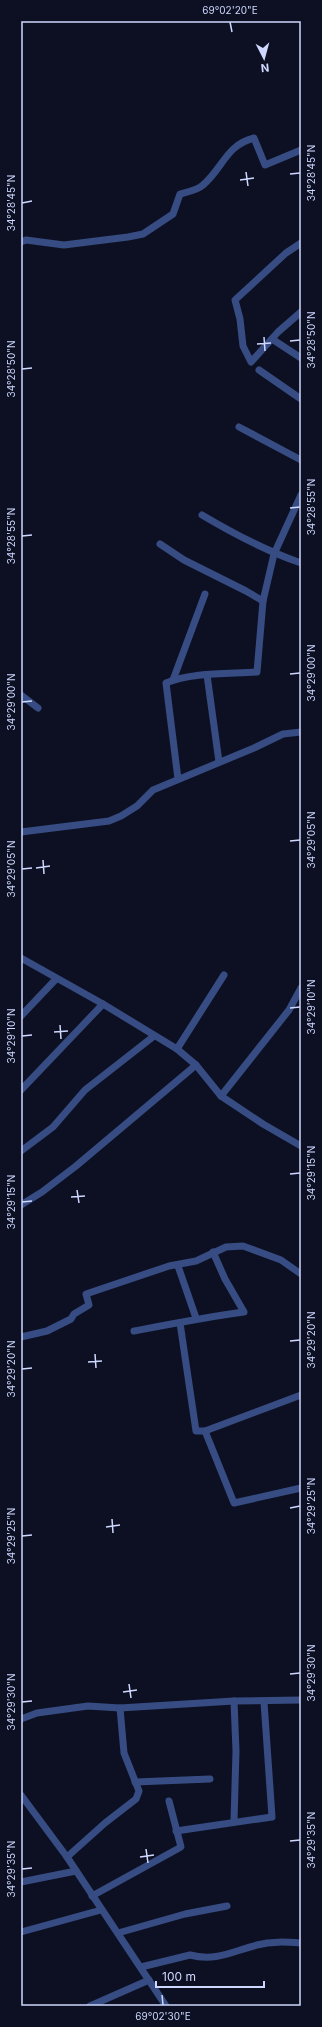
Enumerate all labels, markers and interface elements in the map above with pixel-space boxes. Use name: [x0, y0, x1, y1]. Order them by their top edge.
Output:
text: 69°02'20"E: [202, 4, 258, 16]
north arrow: [244, 38, 284, 78]
text: N: [260, 61, 270, 75]
text: 34°28'45"N: [305, 145, 317, 201]
text: 34°28'45"N: [5, 175, 17, 231]
text: 34°28'50"N: [305, 312, 317, 368]
text: 34°28'50"N: [5, 341, 17, 397]
text: 34°28'55"N: [305, 479, 317, 535]
text: 34°28'55"N: [5, 508, 17, 564]
text: 34°29'00"N: [305, 644, 317, 702]
text: 34°29'00"N: [5, 673, 17, 731]
text: 34°29'05"N: [305, 812, 317, 868]
text: 34°29'05"N: [5, 841, 17, 897]
text: 34°29'10"N: [305, 980, 317, 1034]
text: 34°29'10"N: [5, 1009, 17, 1063]
text: 34°29'15"N: [305, 1146, 317, 1200]
text: 34°29'15"N: [5, 1175, 17, 1229]
text: 34°29'20"N: [305, 1312, 317, 1368]
text: 34°29'20"N: [5, 1341, 17, 1397]
text: 34°29'25"N: [305, 1478, 317, 1534]
text: 34°29'25"N: [5, 1508, 17, 1564]
text: 34°29'30"N: [305, 1645, 317, 1701]
text: 34°29'30"N: [5, 1674, 17, 1730]
text: 34°29'35"N: [305, 1812, 317, 1868]
text: 34°29'35"N: [5, 1841, 17, 1897]
scale bar: [156, 1963, 264, 1989]
text: 100 m: [162, 1969, 196, 1984]
text: 69°02'30"E: [135, 2010, 191, 2022]

